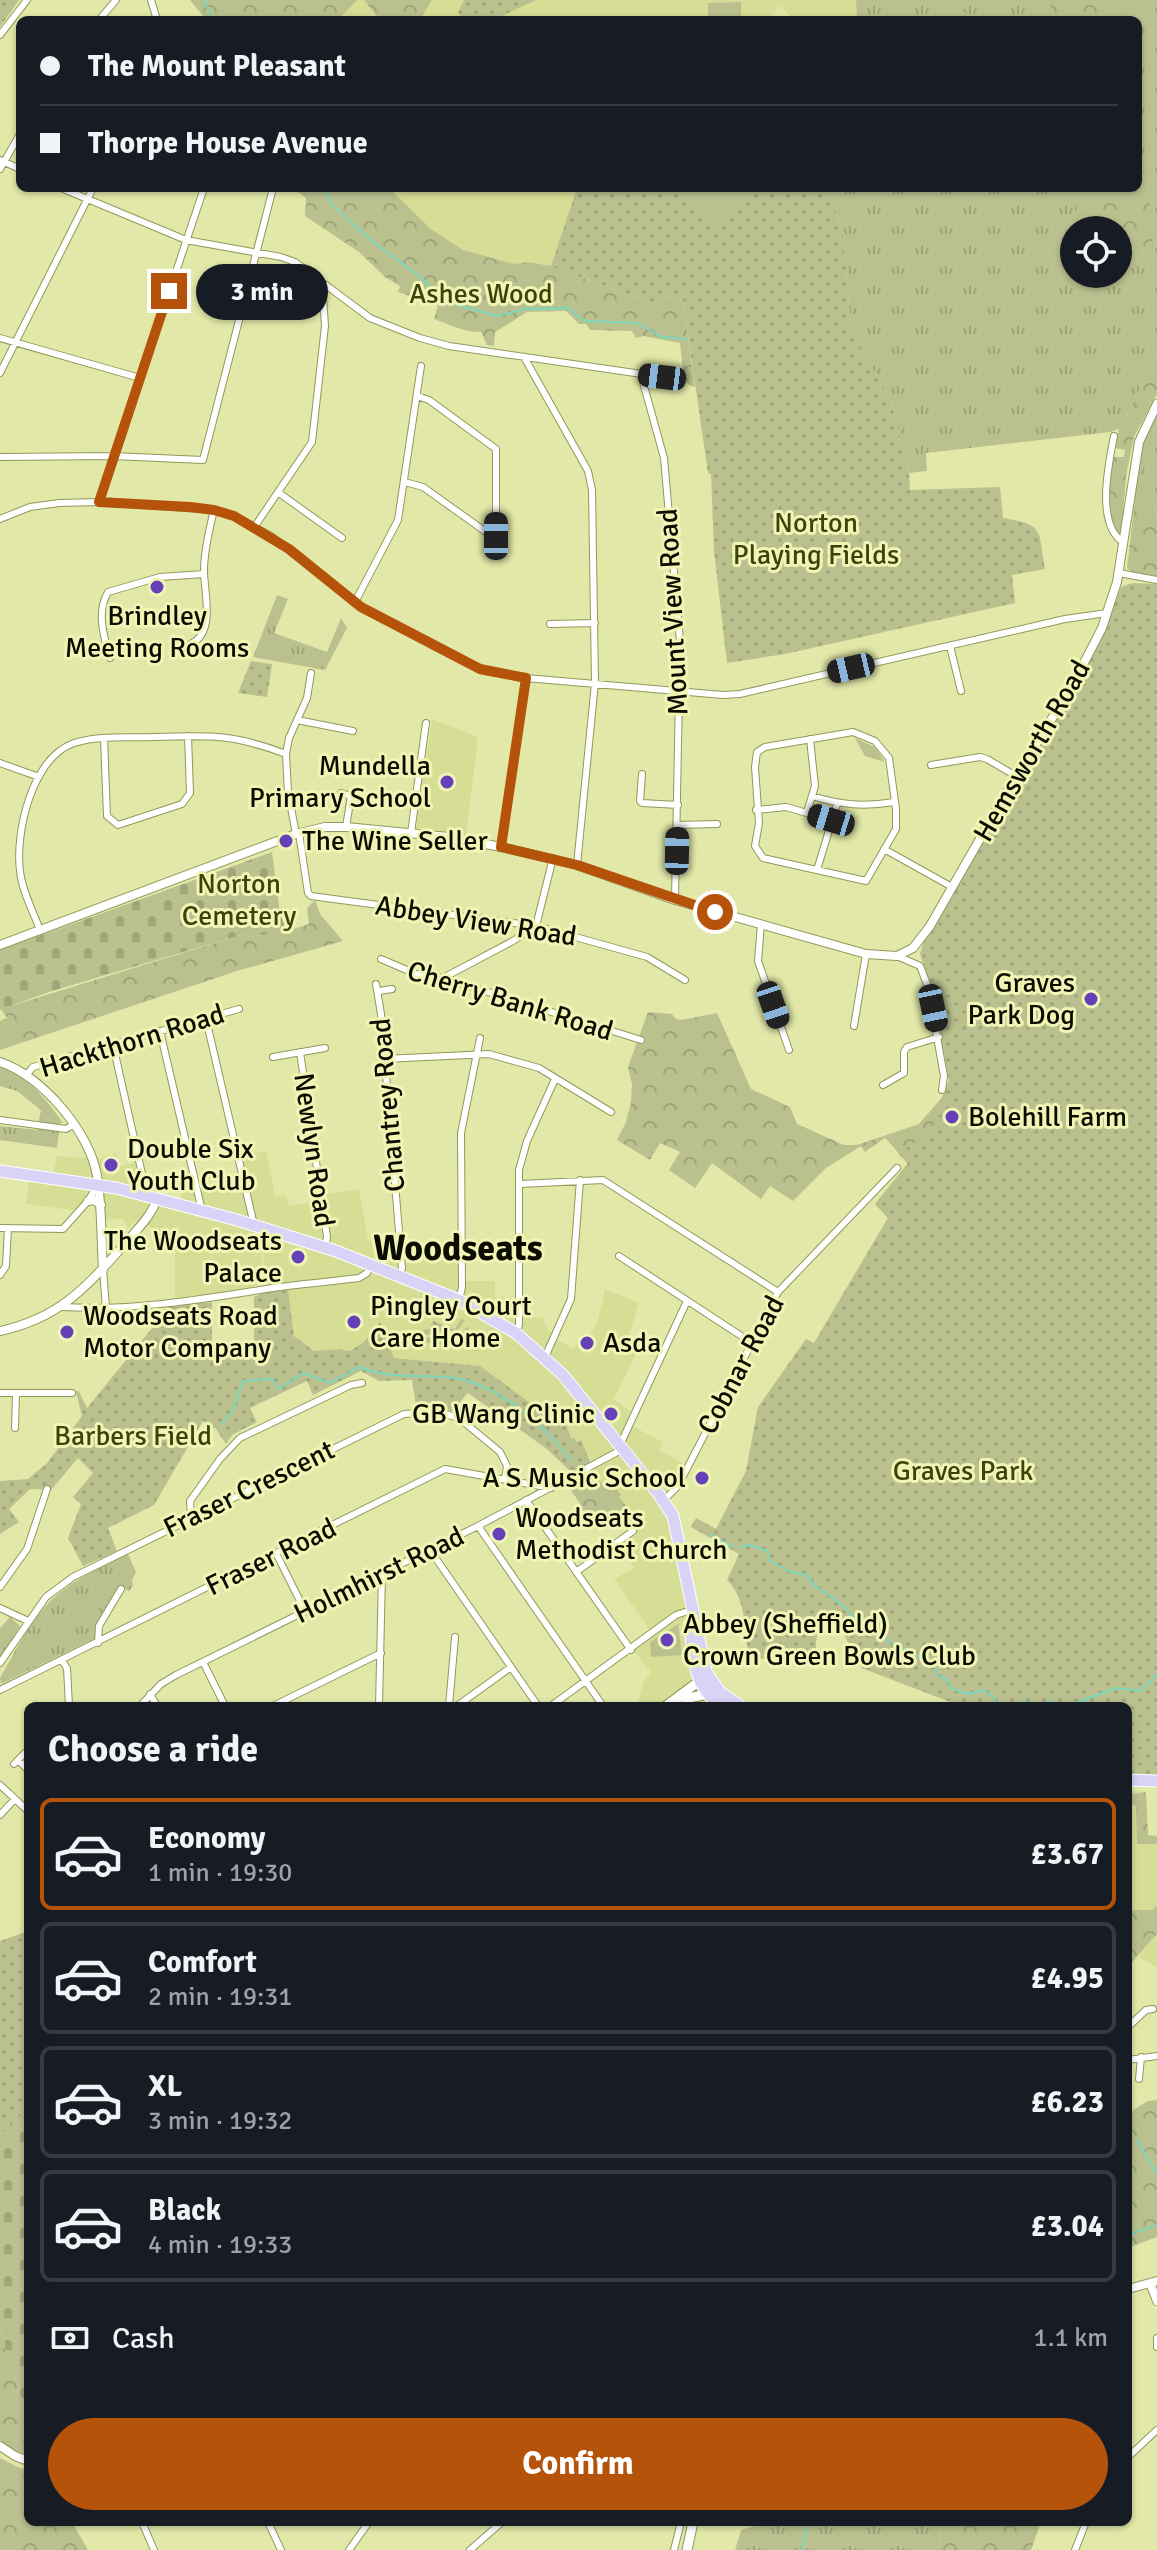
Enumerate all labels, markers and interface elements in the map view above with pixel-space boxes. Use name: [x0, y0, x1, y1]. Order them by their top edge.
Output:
text: The Mount Pleasant: [88, 48, 346, 85]
text: Thorpe House Avenue: [88, 125, 368, 162]
map controls: [1060, 216, 1132, 288]
button: locate: [1060, 216, 1132, 288]
callout: 3 min: [197, 263, 329, 319]
route end: [151, 273, 187, 309]
text: 3 min: [231, 276, 293, 308]
park label: Ashes Wood: [409, 277, 553, 311]
car: [637, 362, 687, 392]
park label: Norton Playing Fields: [733, 506, 899, 572]
street label: Mount View Road: [651, 508, 695, 716]
car: [484, 512, 508, 560]
marker: Brindley Meeting Rooms: [148, 578, 166, 596]
place label: Brindley Meeting Rooms: [65, 599, 249, 665]
car: [825, 651, 877, 685]
street label: Hemsworth Road: [966, 654, 1098, 848]
place label: Mundella Primary School: [249, 749, 431, 815]
marker: Mundella Primary School: [438, 773, 456, 791]
car: [805, 802, 857, 838]
place label: The Wine Seller: [302, 824, 488, 858]
car: [665, 827, 689, 875]
marker: The Wine Seller: [277, 832, 295, 850]
park label: Norton Cemetery: [182, 867, 296, 933]
street label: Abbey View Road: [373, 888, 579, 954]
route start: [697, 894, 733, 930]
street label: Cherry Bank Road: [403, 954, 617, 1048]
place label: Graves Park Dog: [968, 966, 1075, 1032]
car: [754, 978, 792, 1032]
car: [916, 982, 950, 1034]
marker: Graves Park Dog: [1082, 990, 1100, 1008]
street label: Hackthorn Road: [35, 997, 229, 1085]
street label: Chantrey Road: [363, 1017, 413, 1193]
street label: Newlyn Road: [286, 1071, 342, 1229]
place label: Bolehill Farm: [968, 1100, 1127, 1134]
marker: Bolehill Farm: [943, 1108, 961, 1126]
place label: Double Six Youth Club: [127, 1132, 255, 1198]
marker: Double Six Youth Club: [102, 1156, 120, 1174]
place label: The Woodseats Palace: [104, 1224, 282, 1290]
district label: Woodseats: [373, 1226, 543, 1271]
marker: The Woodseats Palace: [289, 1248, 307, 1266]
place label: Pingley Court Care Home: [370, 1289, 532, 1355]
street label: Cobnar Road: [690, 1290, 792, 1440]
place label: Woodseats Road Motor Company: [83, 1299, 278, 1365]
marker: Pingley Court Care Home: [345, 1313, 363, 1331]
marker: Woodseats Road Motor Company: [58, 1323, 76, 1341]
place label: Asda: [603, 1326, 661, 1360]
marker: Asda: [578, 1334, 596, 1352]
place label: GB Wang Clinic: [412, 1397, 595, 1431]
marker: GB Wang Clinic: [602, 1405, 620, 1423]
park label: Barbers Field: [54, 1419, 212, 1453]
street label: Fraser Crescent: [158, 1433, 340, 1545]
park label: Graves Park: [893, 1454, 1033, 1488]
place label: A S Music School: [482, 1461, 686, 1495]
marker: A S Music School: [693, 1469, 711, 1487]
place label: Woodseats Methodist Church: [515, 1501, 727, 1567]
street label: Fraser Road: [200, 1511, 342, 1603]
street label: Holmhirst Road: [288, 1519, 470, 1631]
marker: Woodseats Methodist Church: [490, 1525, 508, 1543]
place label: Abbey (Sheffield) Crown Green Bowls Club: [683, 1607, 976, 1673]
marker: Abbey (Sheffield) Crown Green Bowls Club: [658, 1631, 676, 1649]
text: Choose a ride: [48, 1727, 258, 1772]
icon: car: [52, 1818, 124, 1890]
text: Economy: [148, 1820, 265, 1857]
text: £3.67: [1031, 1836, 1104, 1873]
text: 1 min · 19:30: [148, 1857, 292, 1889]
icon: car: [52, 1942, 124, 2014]
text: Comfort: [148, 1944, 257, 1981]
text: £4.95: [1031, 1960, 1104, 1997]
text: 2 min · 19:31: [148, 1981, 292, 2013]
icon: car: [52, 2066, 124, 2138]
text: XL: [148, 2068, 182, 2105]
text: £6.23: [1031, 2084, 1104, 2121]
text: 3 min · 19:32: [148, 2105, 292, 2137]
icon: car: [52, 2190, 124, 2262]
text: Black: [148, 2192, 221, 2229]
text: £3.04: [1031, 2208, 1104, 2245]
text: 4 min · 19:33: [148, 2229, 292, 2261]
icon: cash: [48, 2316, 92, 2360]
text: Cash: [112, 2320, 175, 2357]
text: 1.1 km: [1034, 2322, 1108, 2354]
button: Confirm: [48, 2418, 1108, 2510]

